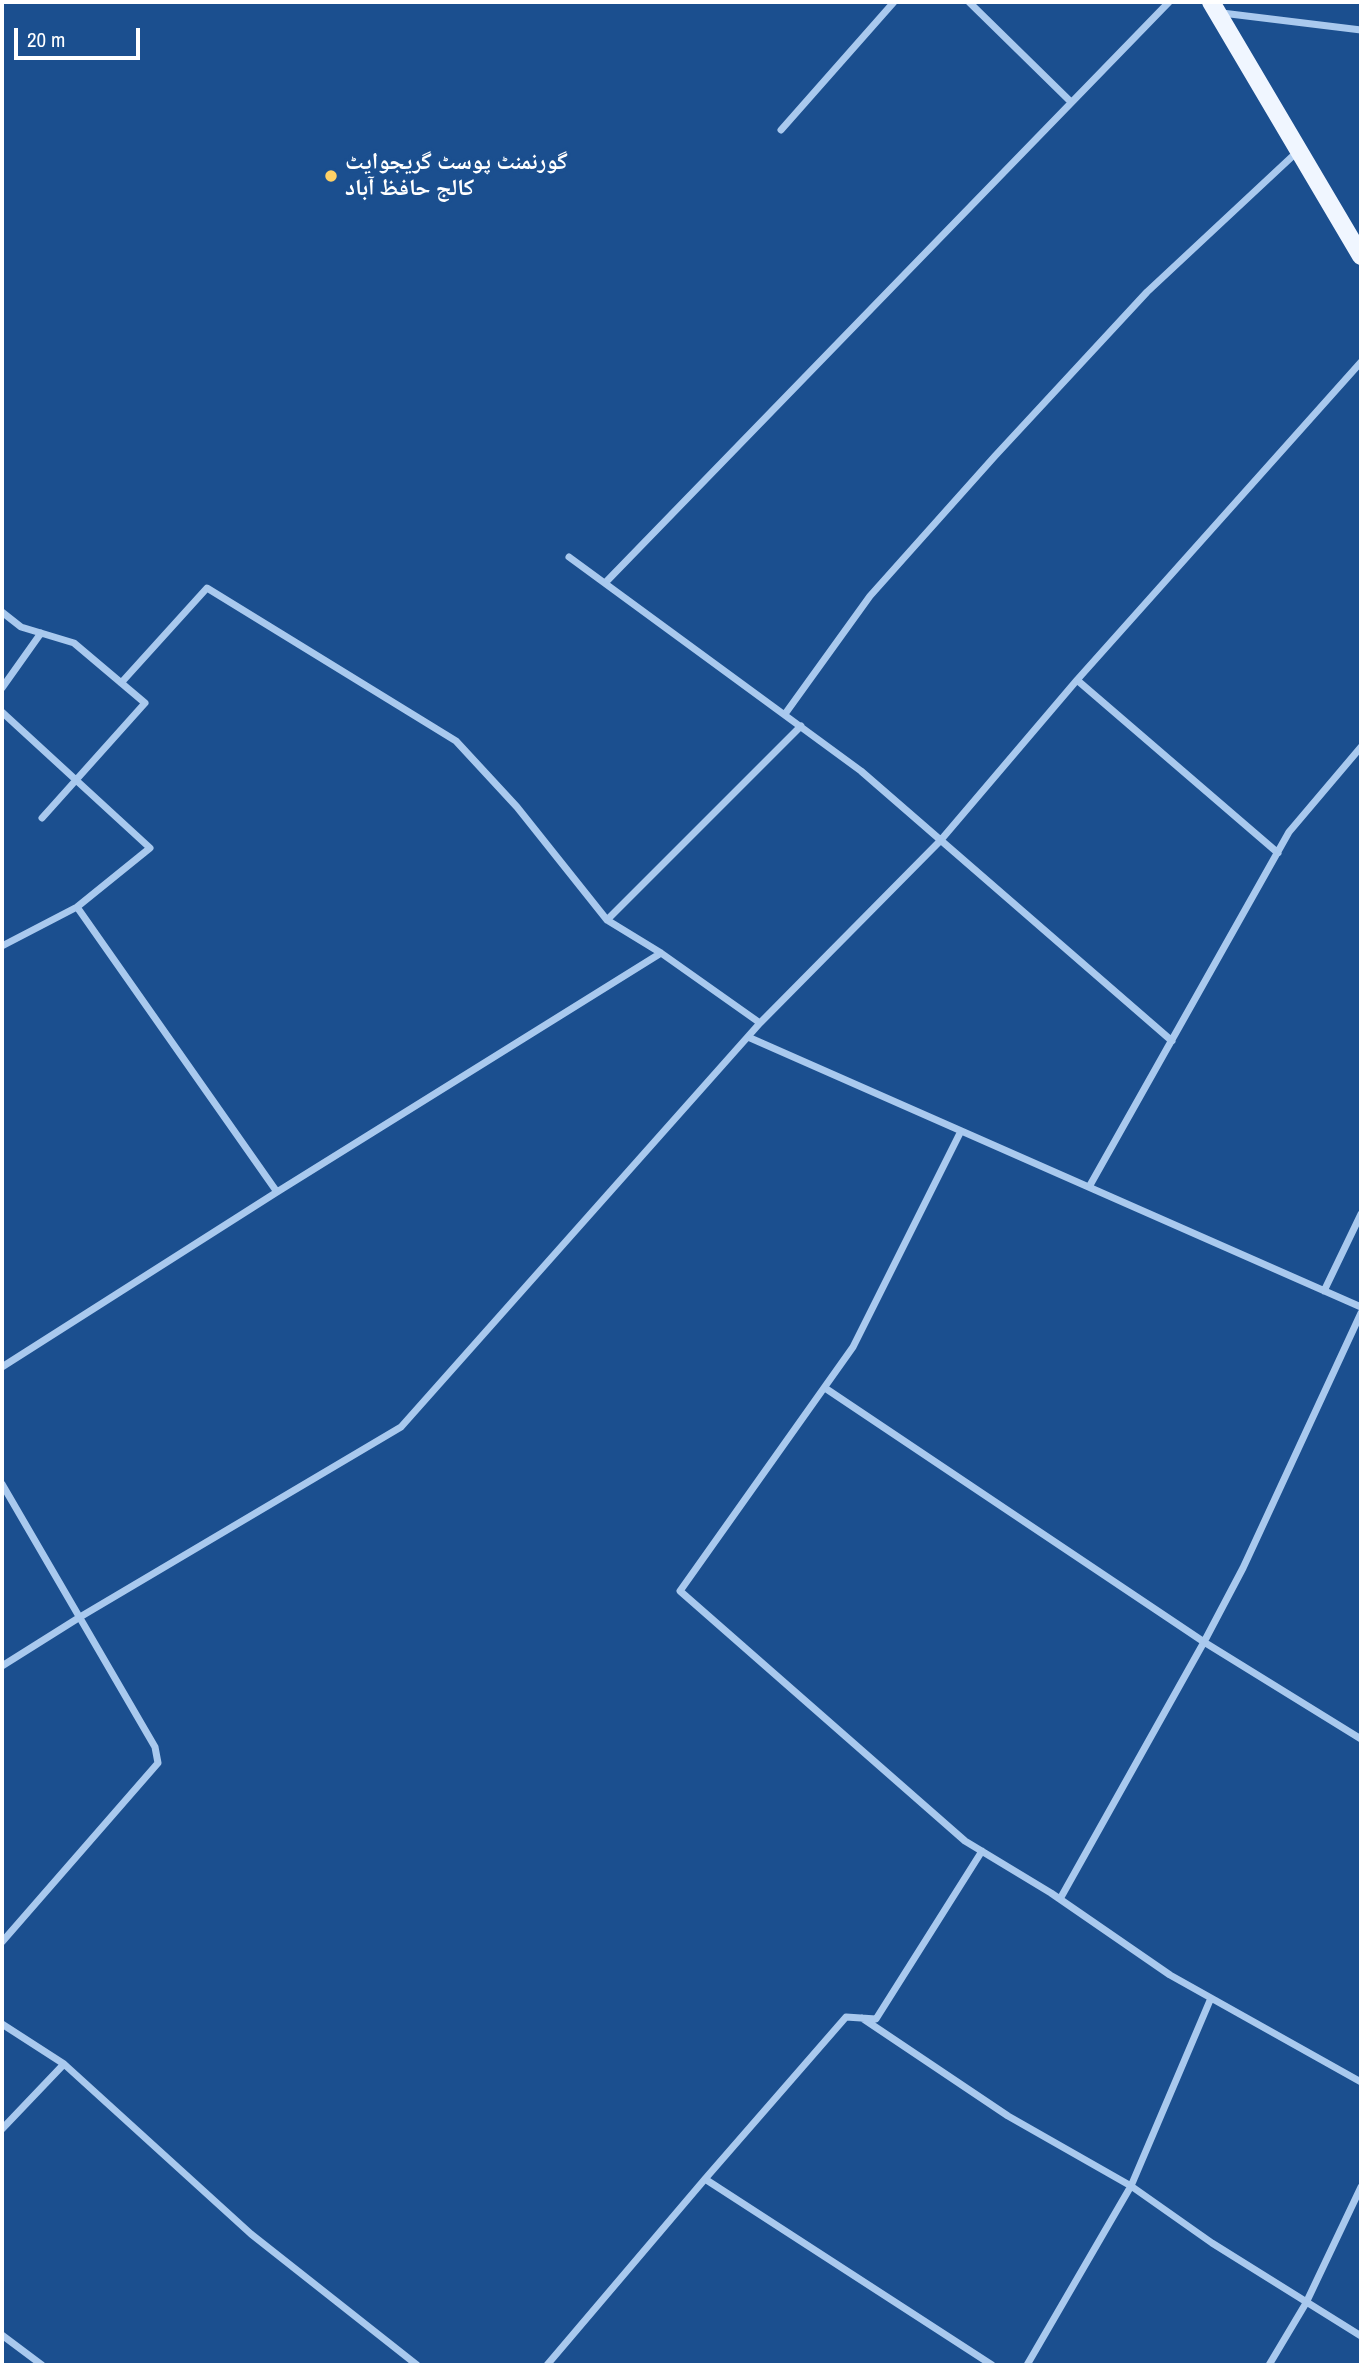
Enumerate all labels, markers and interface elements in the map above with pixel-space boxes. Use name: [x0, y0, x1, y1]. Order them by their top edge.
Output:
scale bar: [18, 14, 144, 58]
text: 20 m: [27, 25, 65, 54]
place label: گورنمنٹ پوسٹ گریجوایٹ کالج حافظ آباد: [345, 149, 568, 203]
marker: گورنمنٹ پوسٹ گریجوایٹ کالج حافظ آباد: [323, 168, 339, 184]

